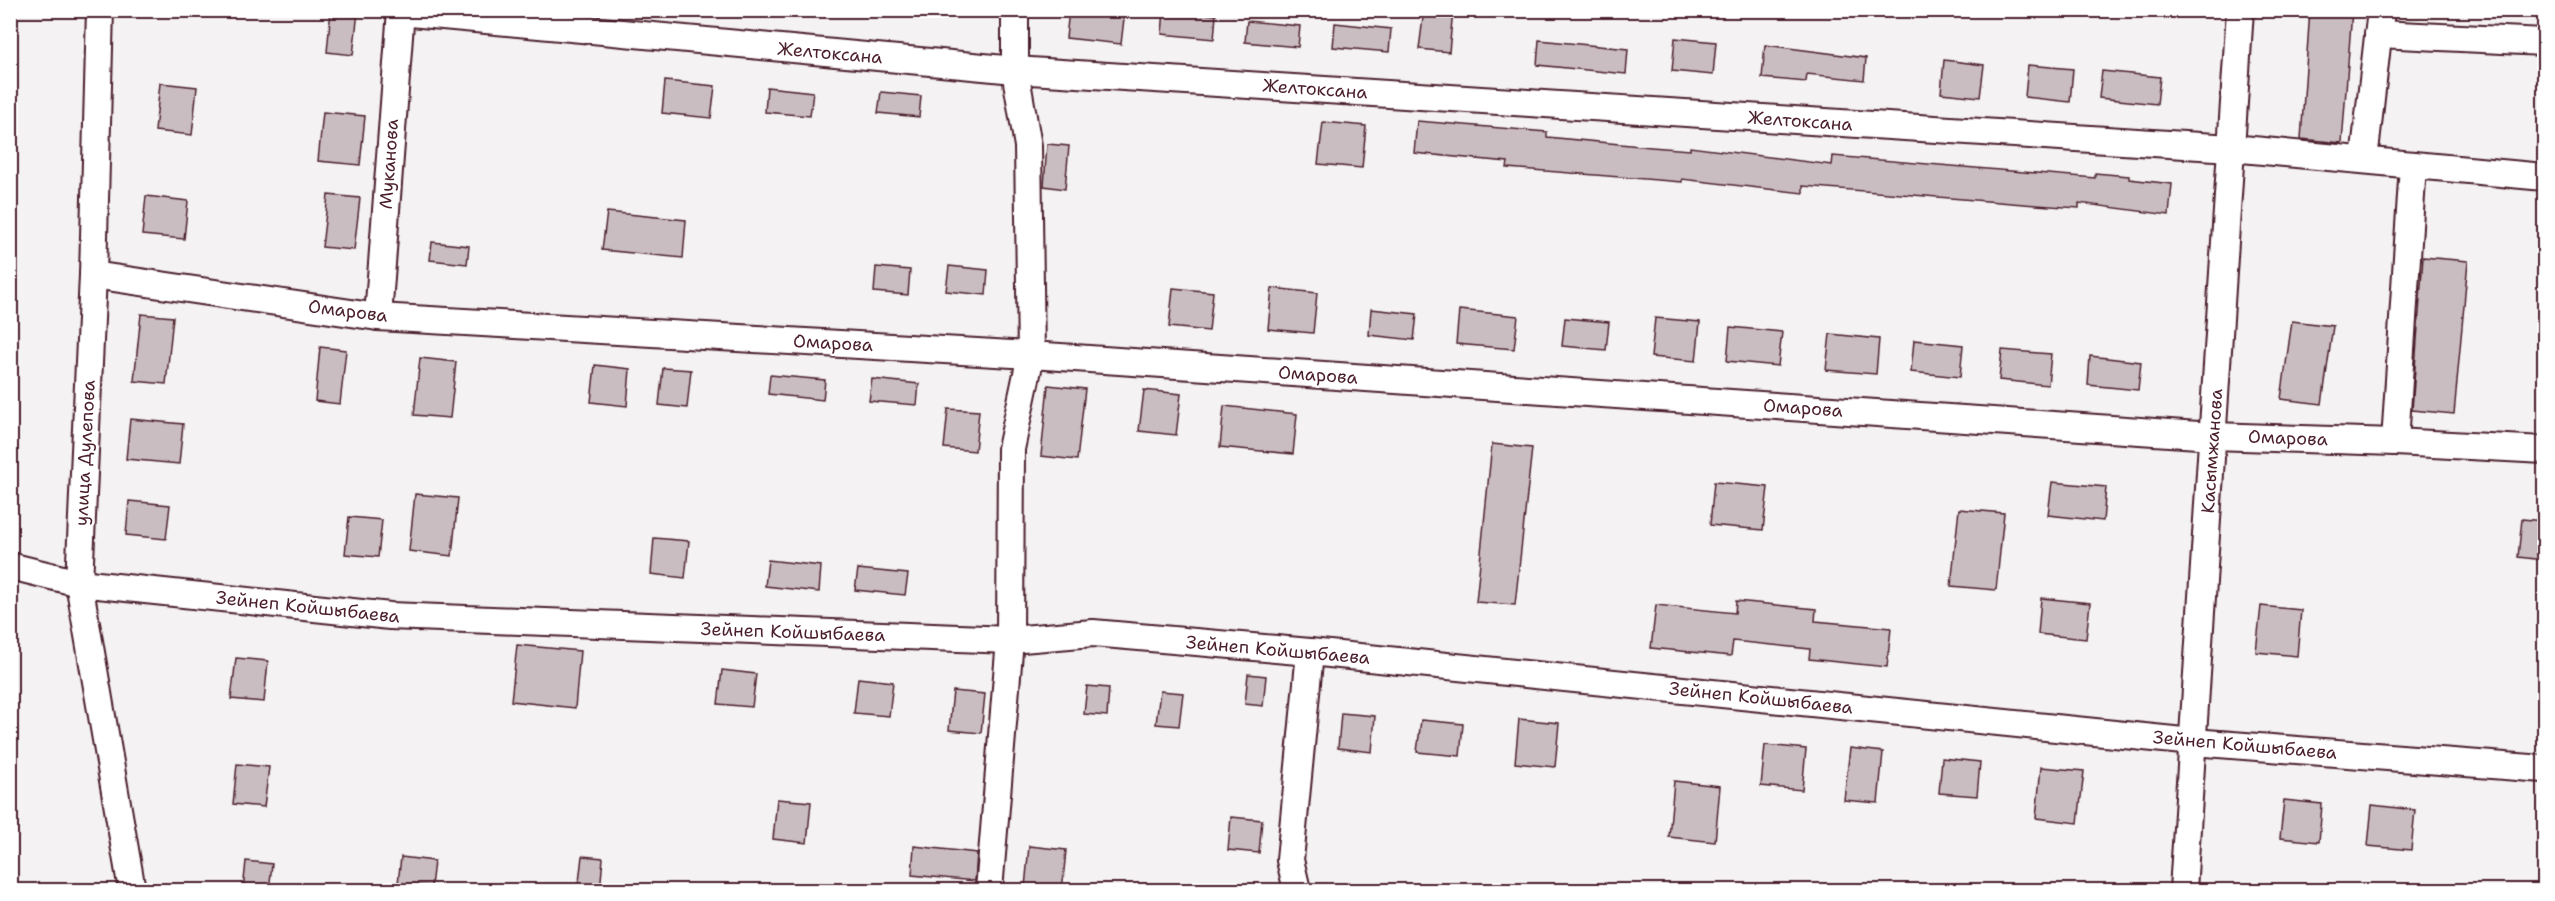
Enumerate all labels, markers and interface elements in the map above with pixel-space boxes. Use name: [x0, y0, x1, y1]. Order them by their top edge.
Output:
street label: Желтоксана: [777, 36, 883, 70]
street label: Желтоксана: [1262, 73, 1368, 105]
street label: Желтоксана: [1747, 105, 1853, 137]
street label: Муканова: [374, 118, 404, 210]
street label: Омарова: [307, 294, 389, 328]
street label: Омарова: [792, 329, 874, 357]
street label: Омарова: [1277, 360, 1359, 390]
street label: улица Дулепова: [69, 379, 101, 527]
street label: Касымжанова: [2196, 388, 2228, 514]
street label: Омарова: [1762, 393, 1844, 423]
street label: Омарова: [2248, 425, 2328, 451]
street label: Зейнеп Койшыбаева: [215, 585, 401, 629]
street label: Зейнеп Койшыбаева: [700, 617, 886, 647]
street label: Зейнеп Койшыбаева: [1185, 630, 1371, 670]
street label: Зейнеп Койшыбаева: [1668, 676, 1854, 720]
street label: Зейнеп Койшыбаева: [2152, 725, 2338, 765]

